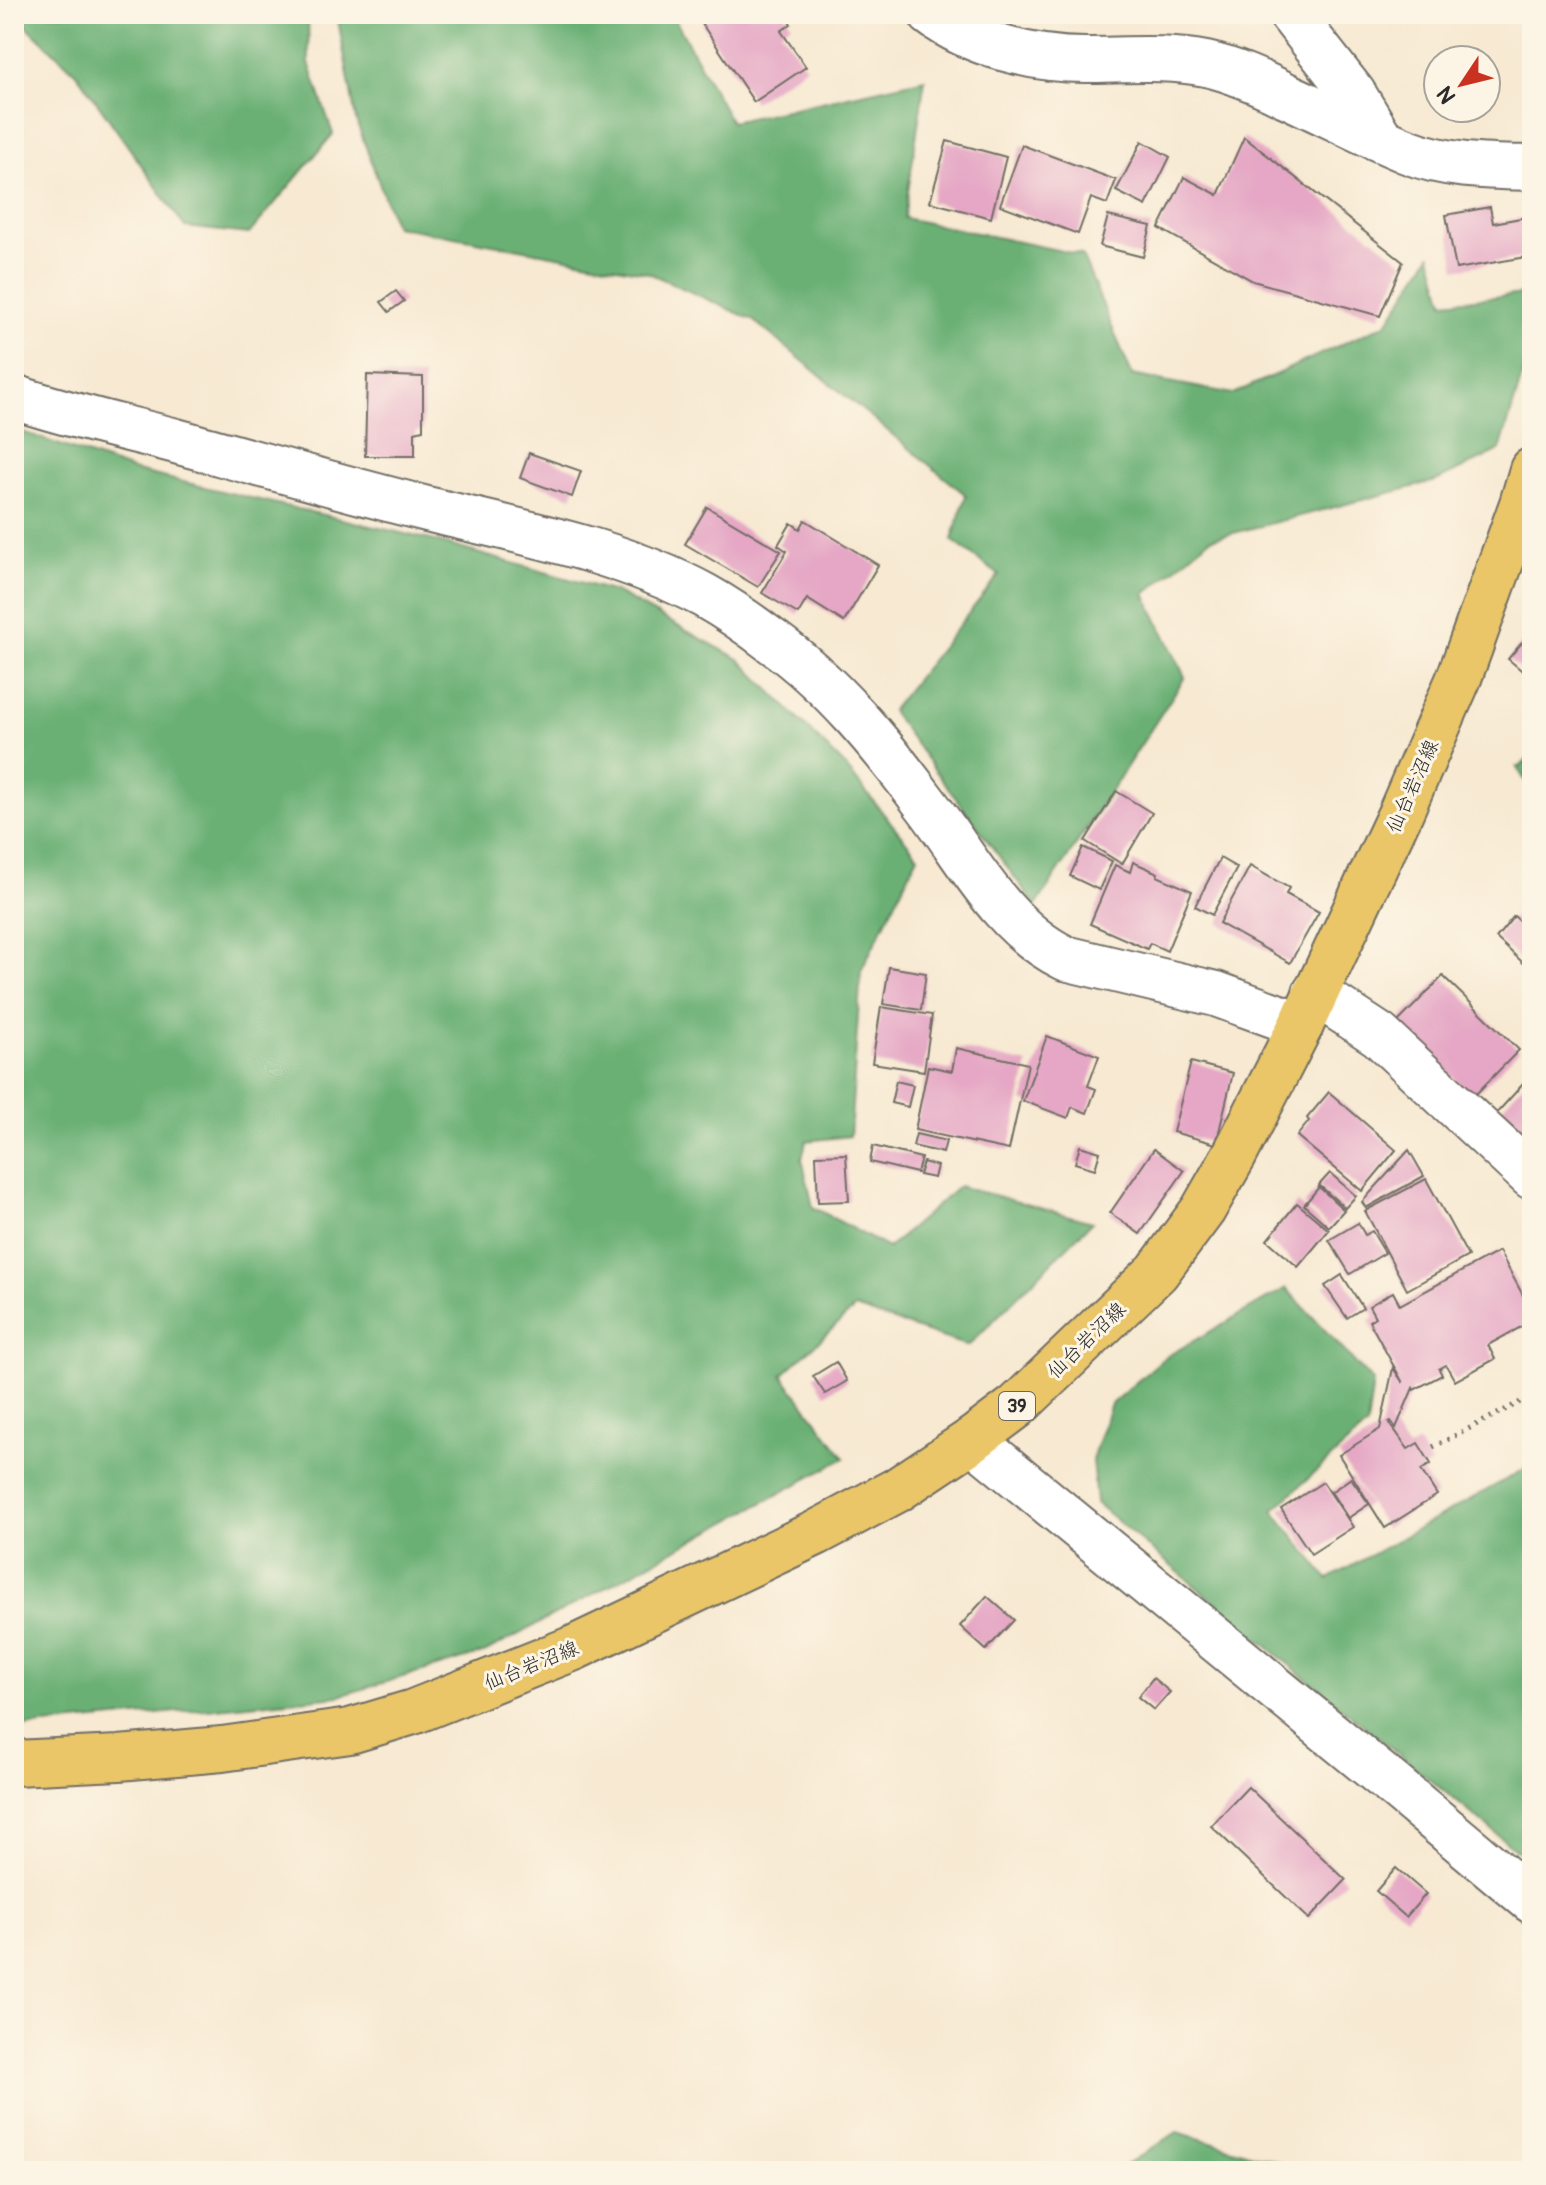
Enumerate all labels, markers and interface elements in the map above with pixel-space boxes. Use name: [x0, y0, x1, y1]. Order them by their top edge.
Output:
north arrow: [1422, 44, 1502, 124]
text: N: [1431, 81, 1462, 109]
street label: 仙台岩沼線: [1381, 735, 1444, 837]
street label: 仙台岩沼線: [1042, 1297, 1131, 1384]
road number: 39: [999, 1392, 1035, 1420]
street label: 仙台岩沼線: [480, 1635, 582, 1696]

